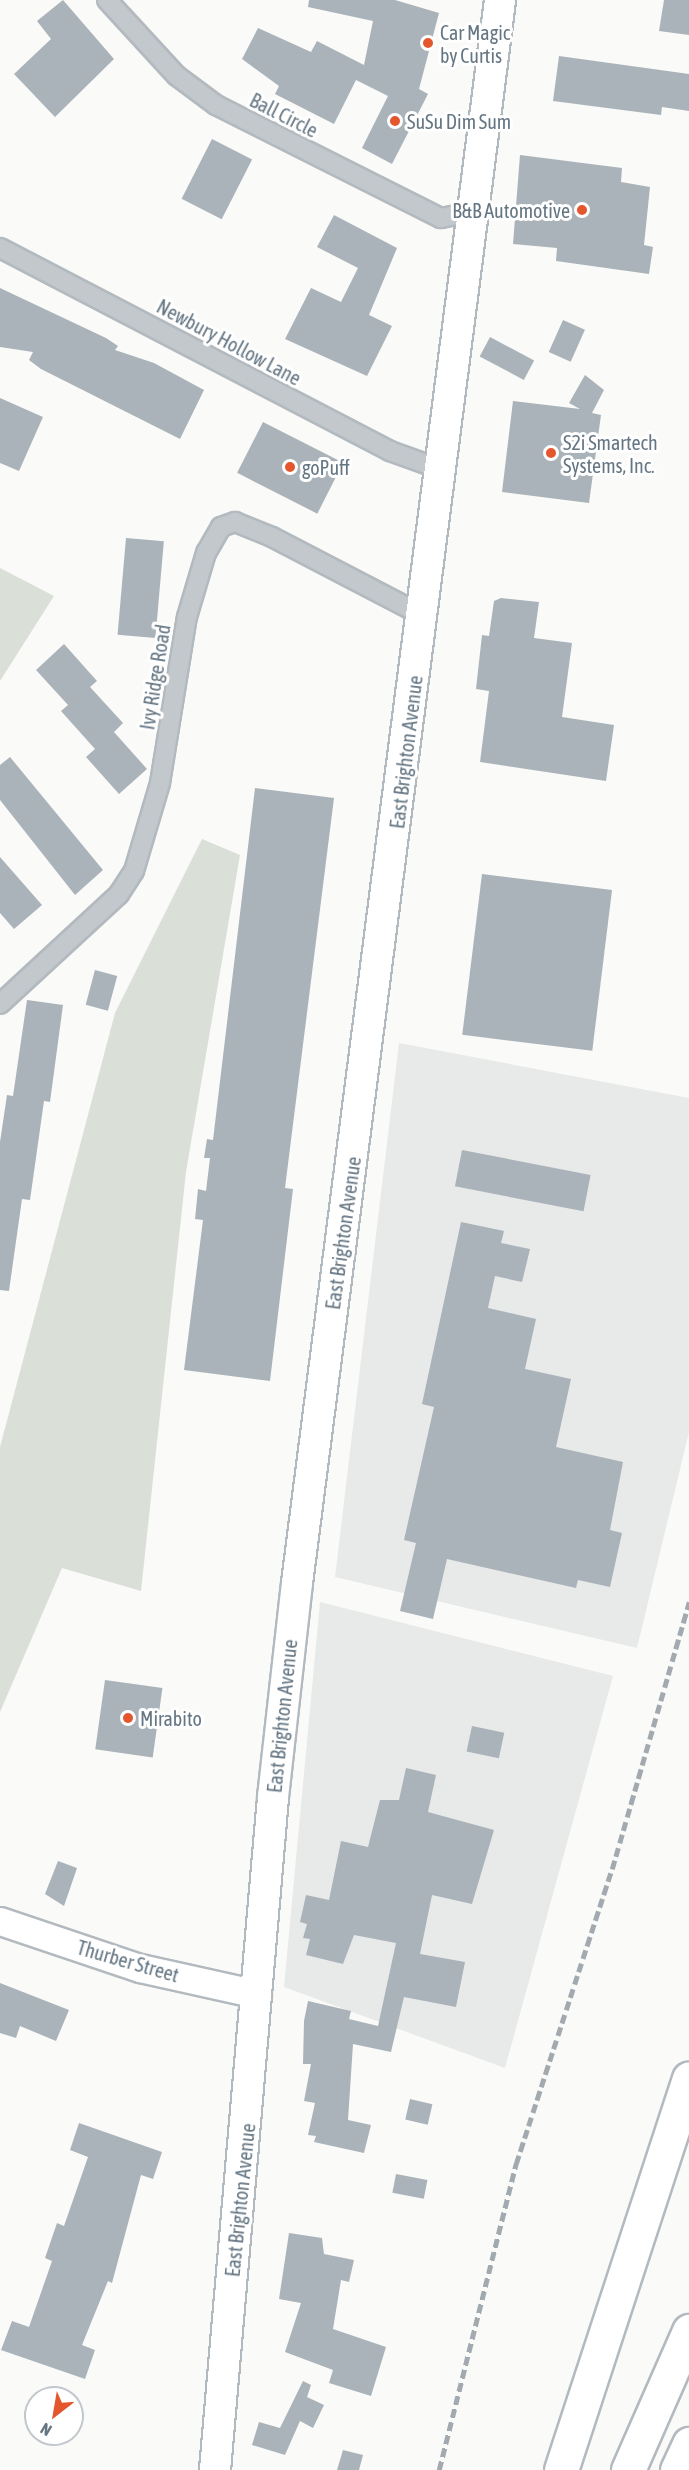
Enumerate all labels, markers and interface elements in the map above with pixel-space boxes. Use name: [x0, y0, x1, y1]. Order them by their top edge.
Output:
place label: Car Magic by Curtis: [440, 20, 510, 67]
marker: Car Magic by Curtis: [421, 36, 435, 50]
street label: Ball Circle: [246, 88, 322, 142]
place label: SuSu Dim Sum: [407, 109, 511, 133]
marker: SuSu Dim Sum: [388, 114, 402, 128]
place label: B&B Automotive: [452, 198, 570, 222]
marker: B&B Automotive: [575, 203, 589, 217]
street label: Newbury Hollow Lane: [153, 294, 305, 390]
place label: S2i Smartech Systems, Inc.: [563, 430, 658, 477]
marker: S2i Smartech Systems, Inc.: [544, 446, 558, 460]
place label: goPuff: [302, 455, 350, 479]
marker: goPuff: [283, 460, 297, 474]
street label: Ivy Ridge Road: [135, 622, 175, 732]
street label: East Brighton Avenue: [385, 674, 427, 830]
street label: East Brighton Avenue: [320, 1155, 366, 1311]
street label: East Brighton Avenue: [262, 1638, 302, 1794]
place label: Mirabito: [140, 1706, 202, 1730]
marker: Mirabito: [121, 1711, 135, 1725]
street label: Thurber Street: [74, 1935, 182, 1987]
street label: East Brighton Avenue: [220, 2122, 260, 2278]
north arrow: [24, 2386, 84, 2446]
text: N: [37, 2420, 54, 2440]

